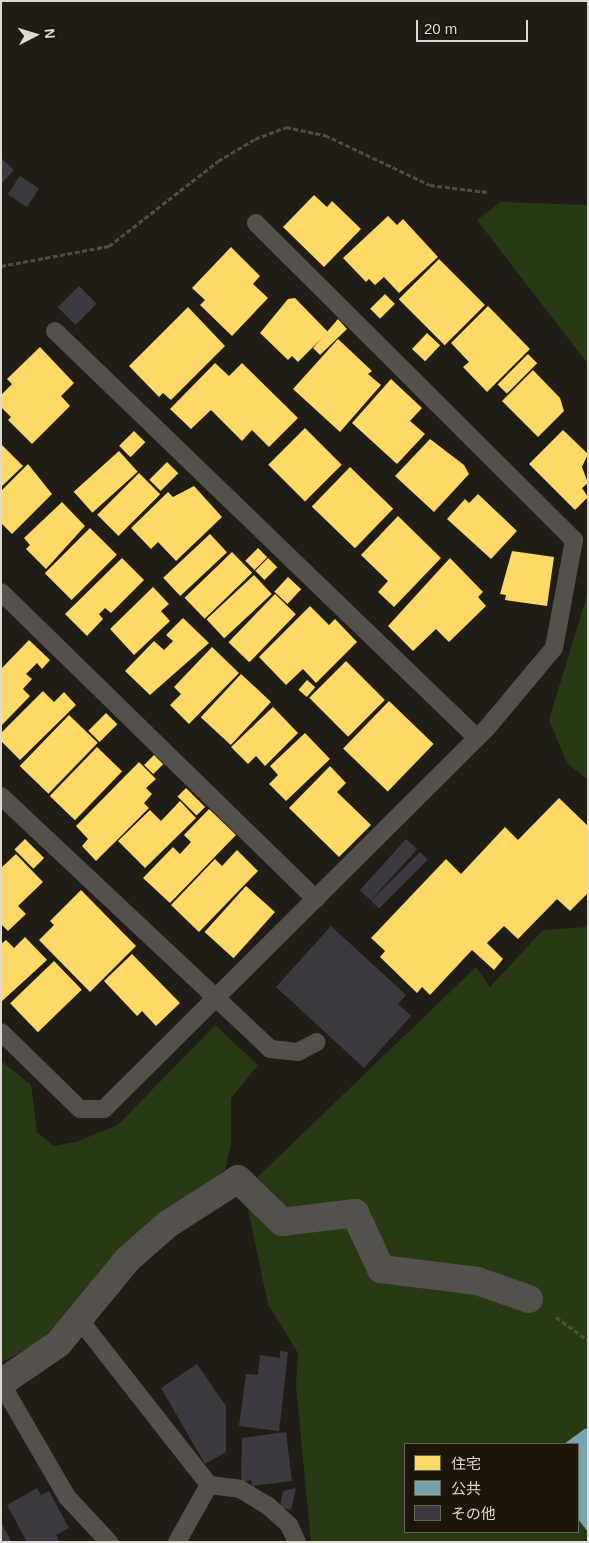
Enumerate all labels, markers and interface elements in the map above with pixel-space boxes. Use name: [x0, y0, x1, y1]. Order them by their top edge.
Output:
north arrow: [10, 10, 60, 60]
scale bar: [419, 10, 532, 42]
text: 20 m: [424, 20, 457, 37]
text: N: [42, 28, 58, 39]
legend: [404, 1443, 579, 1533]
text: 住宅: [451, 1455, 481, 1472]
text: 公共: [451, 1480, 481, 1497]
text: その他: [451, 1505, 496, 1522]

